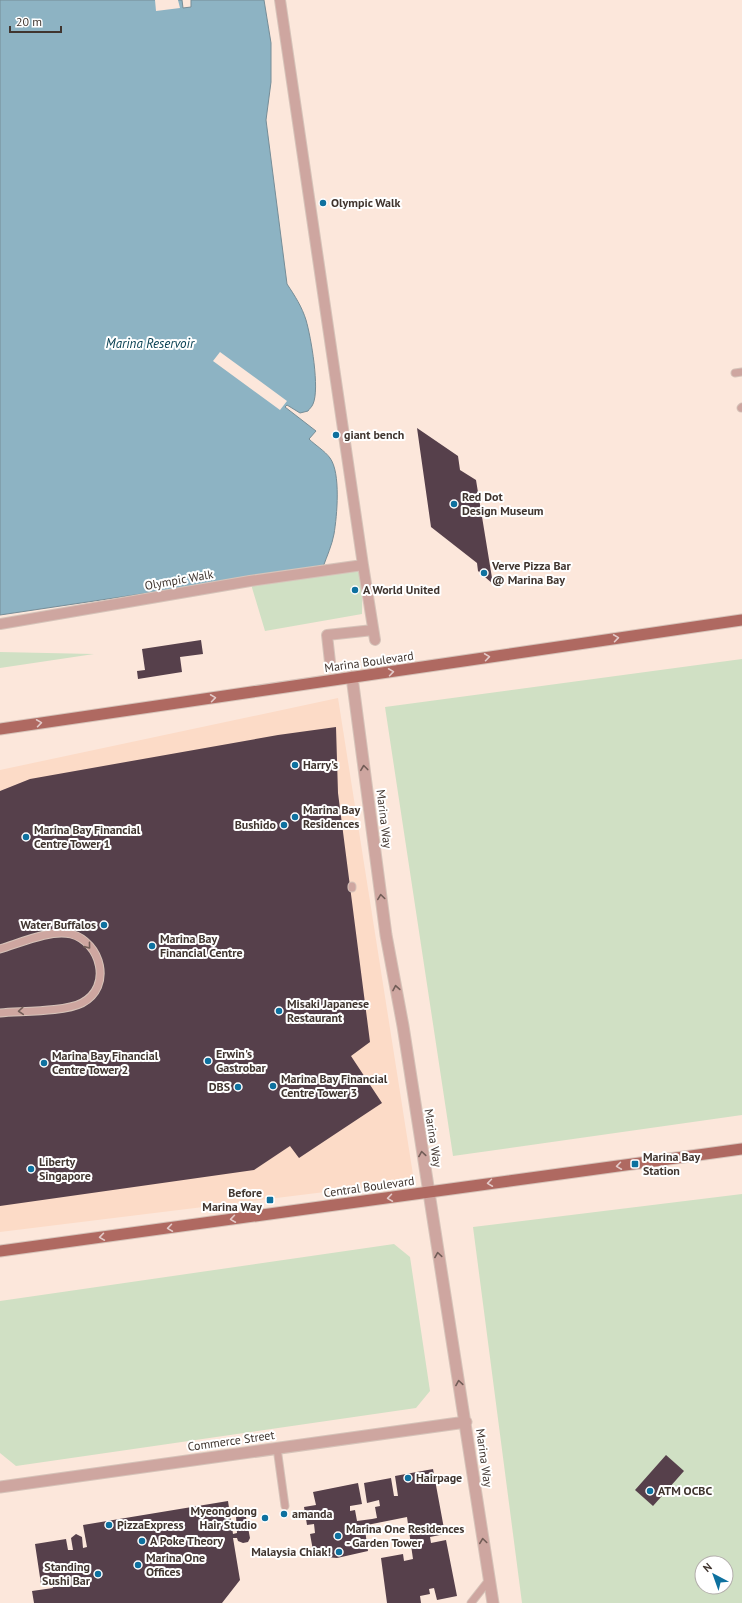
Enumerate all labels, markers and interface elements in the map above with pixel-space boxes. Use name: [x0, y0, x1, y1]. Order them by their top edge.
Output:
scale bar: [10, 8, 61, 34]
text: 20 m: [16, 14, 42, 29]
place label: Olympic Walk: [331, 195, 401, 210]
marker: Olympic Walk: [318, 198, 328, 208]
water label: Marina Reservoir: [106, 335, 195, 352]
place label: giant bench: [344, 427, 404, 442]
marker: giant bench: [331, 430, 341, 440]
place label: Red Dot Design Museum: [462, 489, 544, 518]
marker: Red Dot Design Museum: [449, 499, 459, 509]
place label: Verve Pizza Bar @ Marina Bay: [491, 558, 572, 587]
street label: Olympic Walk: [143, 566, 215, 593]
marker: Verve Pizza Bar @ Marina Bay: [479, 568, 489, 578]
place label: A World United: [363, 582, 440, 597]
marker: A World United: [350, 585, 360, 595]
one-way arrow: [613, 634, 619, 643]
street label: Marina Boulevard: [323, 648, 415, 675]
one-way arrow: [484, 653, 490, 662]
one-way arrow: [388, 668, 394, 677]
one-way arrow: [210, 694, 216, 703]
one-way arrow: [36, 719, 42, 728]
place label: Harry's: [303, 757, 338, 772]
marker: Harry's: [290, 760, 300, 770]
one-way arrow: [360, 765, 369, 771]
street label: Marina Way: [373, 789, 396, 850]
place label: Marina Bay Residences: [303, 802, 361, 831]
marker: Marina Bay Residences: [290, 812, 300, 822]
place label: Bushido: [235, 817, 277, 832]
marker: Bushido: [279, 820, 289, 830]
place label: Marina Bay Financial Centre Tower 1: [34, 822, 141, 851]
marker: Marina Bay Financial Centre Tower 1: [21, 832, 31, 842]
one-way arrow: [377, 894, 386, 900]
place label: Water Buffalos: [21, 917, 96, 932]
marker: Water Buffalos: [99, 920, 109, 930]
place label: Marina Bay Financial Centre: [160, 931, 243, 960]
one-way arrow: [84, 941, 91, 949]
marker: Marina Bay Financial Centre: [147, 941, 157, 951]
one-way arrow: [392, 985, 400, 991]
place label: Misaki Japanese Restaurant: [287, 996, 369, 1025]
marker: Misaki Japanese Restaurant: [274, 1006, 284, 1016]
one-way arrow: [18, 1007, 24, 1016]
place label: Erwin's Gastrobar: [216, 1046, 267, 1075]
place label: Marina Bay Financial Centre Tower 2: [52, 1048, 159, 1077]
marker: Erwin's Gastrobar: [203, 1056, 213, 1066]
marker: Marina Bay Financial Centre Tower 2: [39, 1058, 49, 1068]
place label: Marina Bay Financial Centre Tower 3: [281, 1071, 388, 1100]
place label: DBS: [209, 1079, 230, 1094]
marker: Marina Bay Financial Centre Tower 3: [268, 1081, 278, 1091]
marker: DBS: [233, 1082, 243, 1092]
street label: Marina Way: [421, 1107, 446, 1169]
place label: Marina Bay Station: [643, 1149, 701, 1178]
one-way arrow: [418, 1151, 427, 1157]
place label: Liberty Singapore: [39, 1154, 91, 1183]
marker: Marina Bay Station: [630, 1159, 640, 1169]
one-way arrow: [616, 1161, 622, 1170]
marker: Liberty Singapore: [26, 1164, 36, 1174]
street label: Central Boulevard: [323, 1173, 415, 1200]
one-way arrow: [487, 1179, 494, 1188]
place label: Before Marina Way: [202, 1185, 262, 1214]
one-way arrow: [387, 1193, 393, 1202]
marker: Before Marina Way: [265, 1195, 275, 1205]
one-way arrow: [230, 1214, 236, 1223]
one-way arrow: [166, 1223, 173, 1232]
one-way arrow: [99, 1232, 105, 1241]
one-way arrow: [434, 1252, 443, 1258]
one-way arrow: [455, 1380, 464, 1386]
street label: Commerce Street: [187, 1427, 275, 1454]
street label: Marina Way: [473, 1428, 496, 1489]
place label: Hairpage: [416, 1470, 462, 1485]
marker: Hairpage: [403, 1473, 413, 1483]
place label: ATM OCBC: [658, 1483, 712, 1498]
marker: ATM OCBC: [645, 1486, 655, 1496]
place label: Myeongdong Hair Studio: [190, 1503, 258, 1532]
place label: amanda: [292, 1506, 333, 1521]
marker: amanda: [279, 1509, 289, 1519]
marker: Myeongdong Hair Studio: [260, 1513, 270, 1523]
place label: PizzaExpress: [117, 1517, 184, 1532]
marker: PizzaExpress: [104, 1520, 114, 1530]
place label: Marina One Residences - Garden Tower: [346, 1521, 464, 1550]
marker: Marina One Residences - Garden Tower: [333, 1531, 343, 1541]
place label: A Poke Theory: [150, 1533, 223, 1548]
marker: A Poke Theory: [137, 1536, 147, 1546]
one-way arrow: [479, 1538, 488, 1544]
place label: Malaysia Chiak!: [251, 1544, 331, 1559]
marker: Malaysia Chiak!: [334, 1547, 344, 1557]
place label: Marina One Offices: [146, 1550, 205, 1579]
north arrow: [694, 1555, 734, 1595]
place label: Standing Sushi Bar: [42, 1559, 91, 1588]
marker: Marina One Offices: [133, 1560, 143, 1570]
text: N: [700, 1560, 715, 1575]
marker: Standing Sushi Bar: [93, 1569, 103, 1579]

